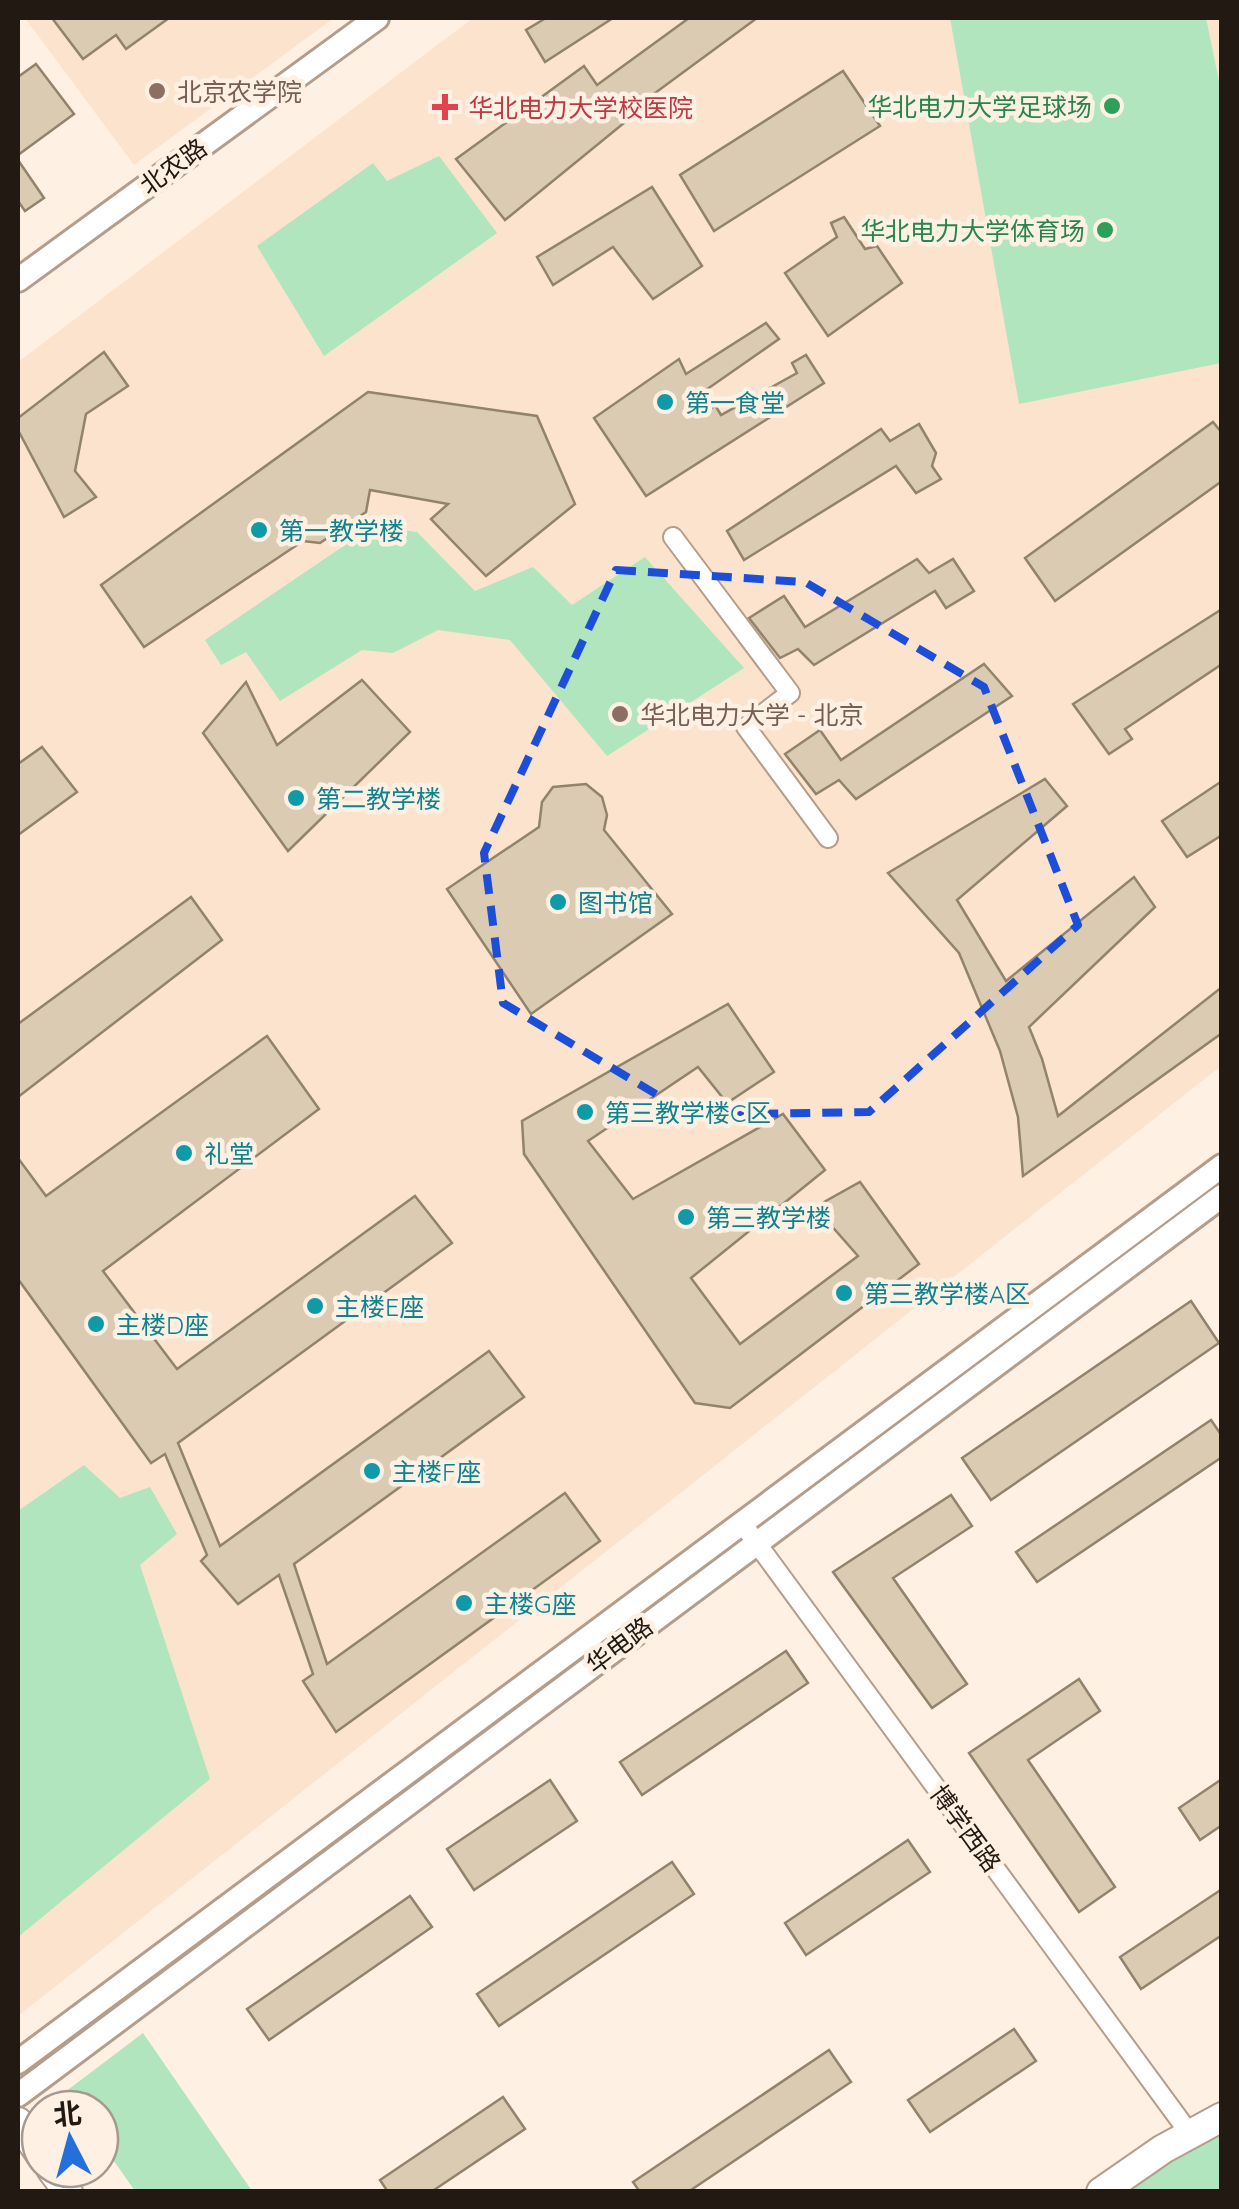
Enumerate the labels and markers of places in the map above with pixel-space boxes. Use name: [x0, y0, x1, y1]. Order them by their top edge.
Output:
place label: 北京农学院: [177, 76, 302, 107]
marker: 北京农学院: [146, 80, 168, 102]
place label: 华北电力大学足球场: [867, 91, 1092, 122]
place label: 华北电力大学校医院: [468, 92, 693, 123]
marker: 华北电力大学校医院: [432, 94, 458, 120]
marker: 华北电力大学足球场: [1101, 95, 1123, 117]
place label: 华北电力大学体育场: [860, 215, 1085, 246]
marker: 华北电力大学体育场: [1094, 219, 1116, 241]
place label: 第一食堂: [685, 387, 785, 418]
marker: 第一食堂: [654, 391, 676, 413]
place label: 第一教学楼: [279, 515, 404, 546]
marker: 第一教学楼: [248, 519, 270, 541]
place label: 华北电力大学 - 北京: [640, 699, 863, 730]
marker: 华北电力大学 - 北京: [609, 703, 631, 725]
place label: 第二教学楼: [316, 783, 441, 814]
marker: 第二教学楼: [285, 787, 307, 809]
place label: 图书馆: [578, 887, 653, 918]
marker: 图书馆: [547, 891, 569, 913]
place label: 第三教学楼C区: [605, 1097, 771, 1128]
marker: 第三教学楼C区: [574, 1101, 596, 1123]
place label: 礼堂: [204, 1138, 254, 1169]
marker: 礼堂: [173, 1142, 195, 1164]
place label: 第三教学楼: [706, 1202, 831, 1233]
marker: 第三教学楼: [675, 1206, 697, 1228]
place label: 第三教学楼A区: [864, 1278, 1030, 1309]
marker: 第三教学楼A区: [833, 1282, 855, 1304]
place label: 主楼E座: [335, 1291, 424, 1322]
marker: 主楼E座: [304, 1295, 326, 1317]
place label: 主楼D座: [116, 1309, 209, 1340]
marker: 主楼D座: [85, 1313, 107, 1335]
place label: 主楼F座: [392, 1456, 481, 1487]
marker: 主楼F座: [361, 1460, 383, 1482]
place label: 主楼G座: [484, 1588, 576, 1619]
marker: 主楼G座: [453, 1592, 475, 1614]

